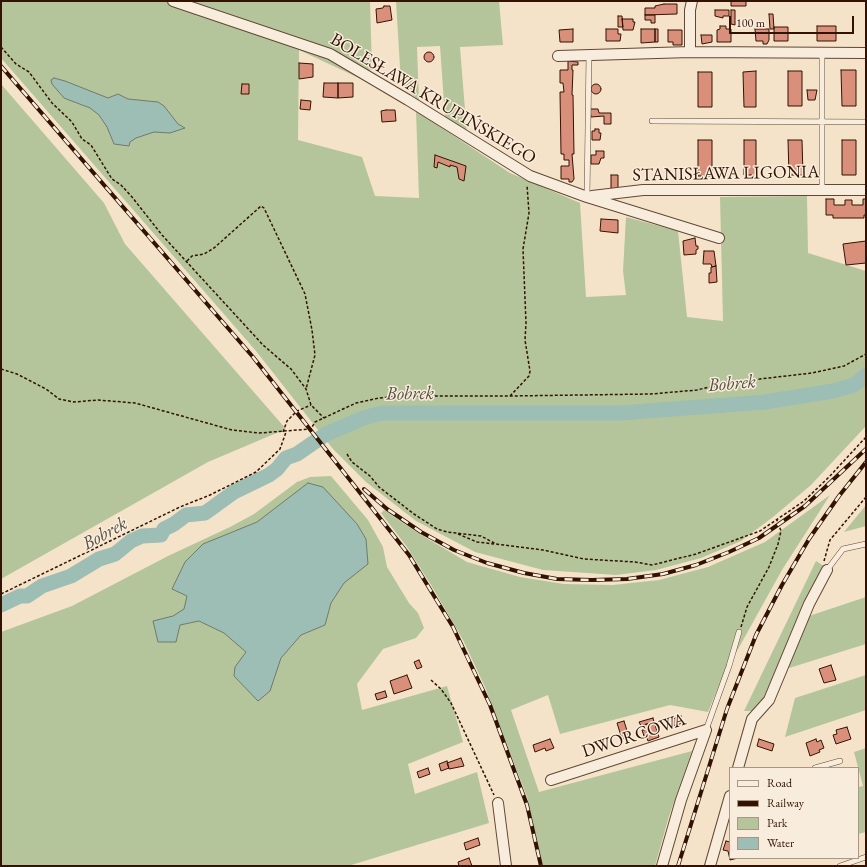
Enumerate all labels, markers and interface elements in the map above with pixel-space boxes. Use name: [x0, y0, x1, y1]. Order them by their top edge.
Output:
scale bar: [731, 8, 856, 34]
text: 100 m: [736, 15, 765, 31]
street label: BOLESŁAWA KRUPIŃSKIEGO: [326, 29, 540, 169]
street label: STANISŁAWA LIGONIA: [632, 162, 820, 186]
water label: Bobrek: [707, 371, 757, 397]
water label: Bobrek: [386, 382, 434, 406]
water label: Bobrek: [78, 512, 132, 556]
street label: DWORCOWA: [579, 709, 689, 763]
legend: [729, 767, 859, 859]
text: Road: [767, 775, 792, 791]
text: Railway: [767, 795, 804, 811]
text: Park: [767, 815, 787, 831]
text: Water: [767, 835, 794, 851]

